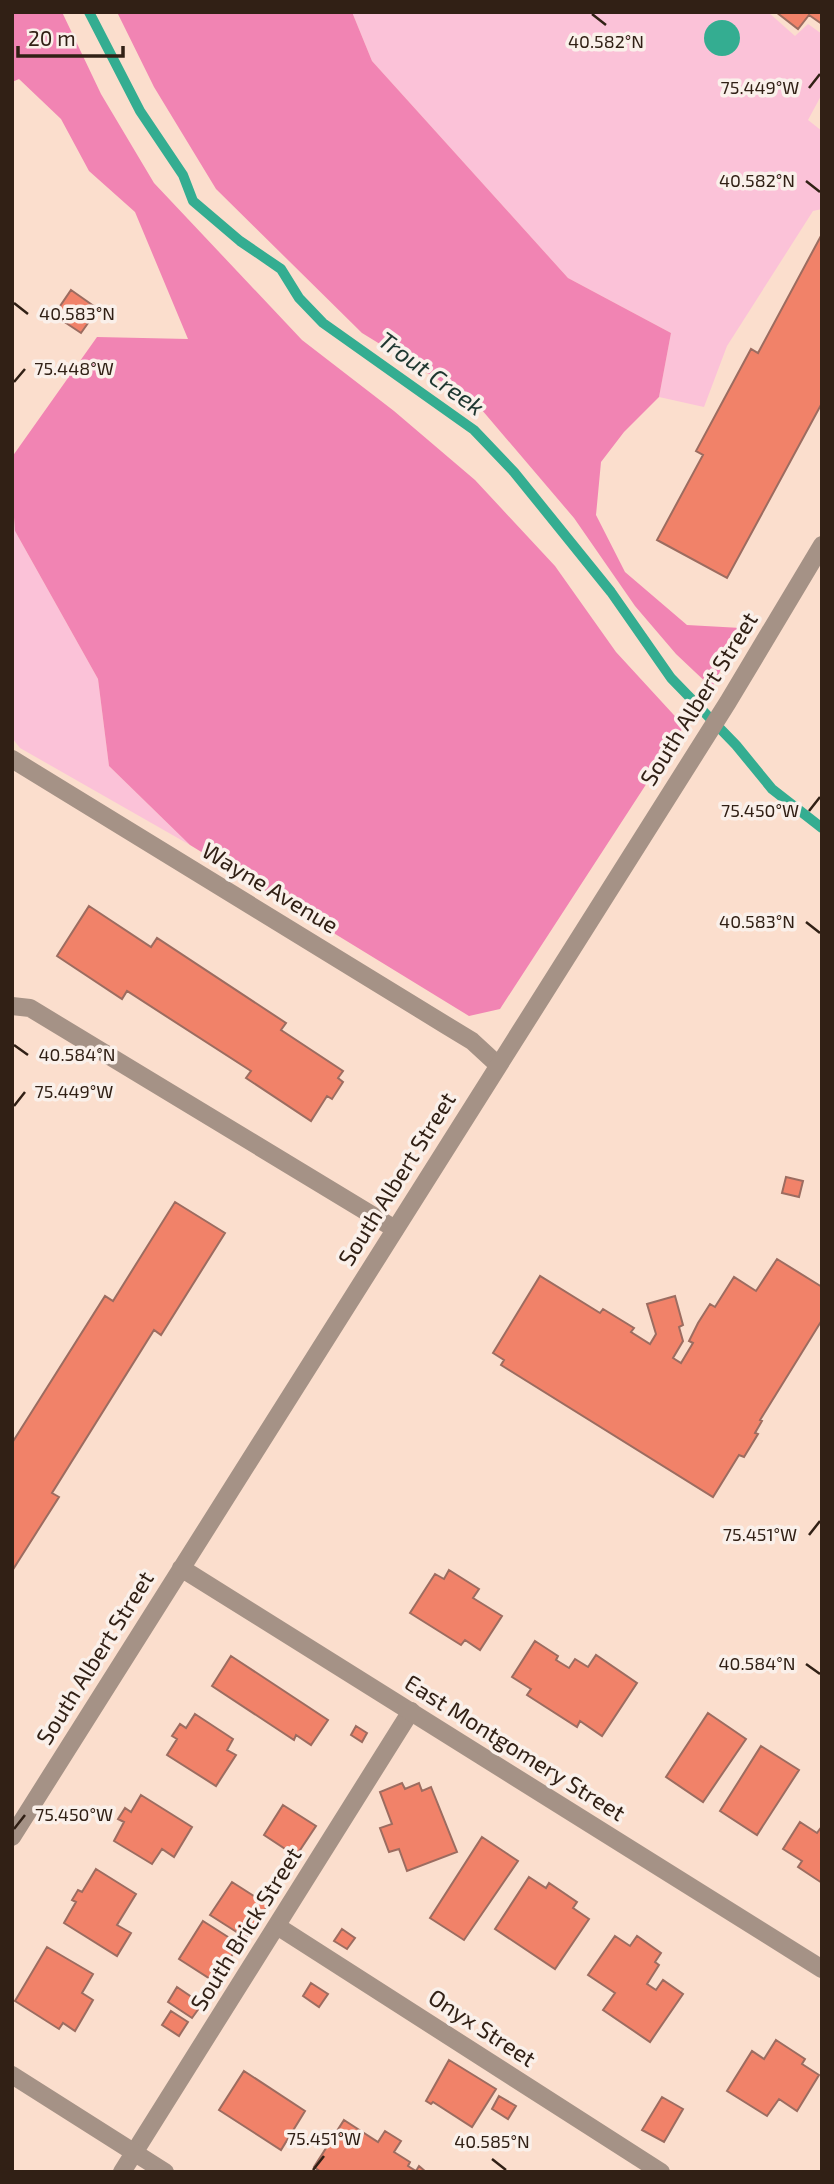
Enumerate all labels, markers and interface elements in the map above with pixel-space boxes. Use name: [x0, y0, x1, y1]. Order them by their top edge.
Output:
scale bar: [18, 14, 122, 58]
text: 20 m: [28, 25, 76, 50]
text: 40.582°N: [568, 30, 644, 52]
text: 75.449°W: [721, 76, 799, 98]
text: 40.582°N: [719, 169, 795, 191]
text: 40.583°N: [39, 302, 115, 324]
water label: Trout Creek: [373, 325, 491, 421]
text: 75.448°W: [34, 357, 114, 379]
street label: South Albert Street: [633, 606, 763, 790]
text: 75.450°W: [721, 799, 799, 821]
street label: Wayne Avenue: [197, 836, 344, 939]
text: 40.583°N: [719, 910, 795, 932]
text: 40.584°N: [39, 1043, 115, 1065]
text: 75.449°W: [35, 1080, 113, 1102]
street label: South Albert Street: [331, 1086, 461, 1270]
text: 75.451°W: [723, 1523, 797, 1545]
street label: South Albert Street: [29, 1565, 159, 1749]
text: 40.584°N: [719, 1652, 795, 1674]
street label: East Montgomery Street: [400, 1668, 631, 1827]
text: 75.450°W: [35, 1803, 113, 1825]
street label: South Brick Street: [184, 1841, 307, 2015]
street label: Onyx Street: [424, 1982, 542, 2072]
text: 75.451°W: [287, 2127, 361, 2149]
text: 40.585°N: [454, 2130, 530, 2152]

